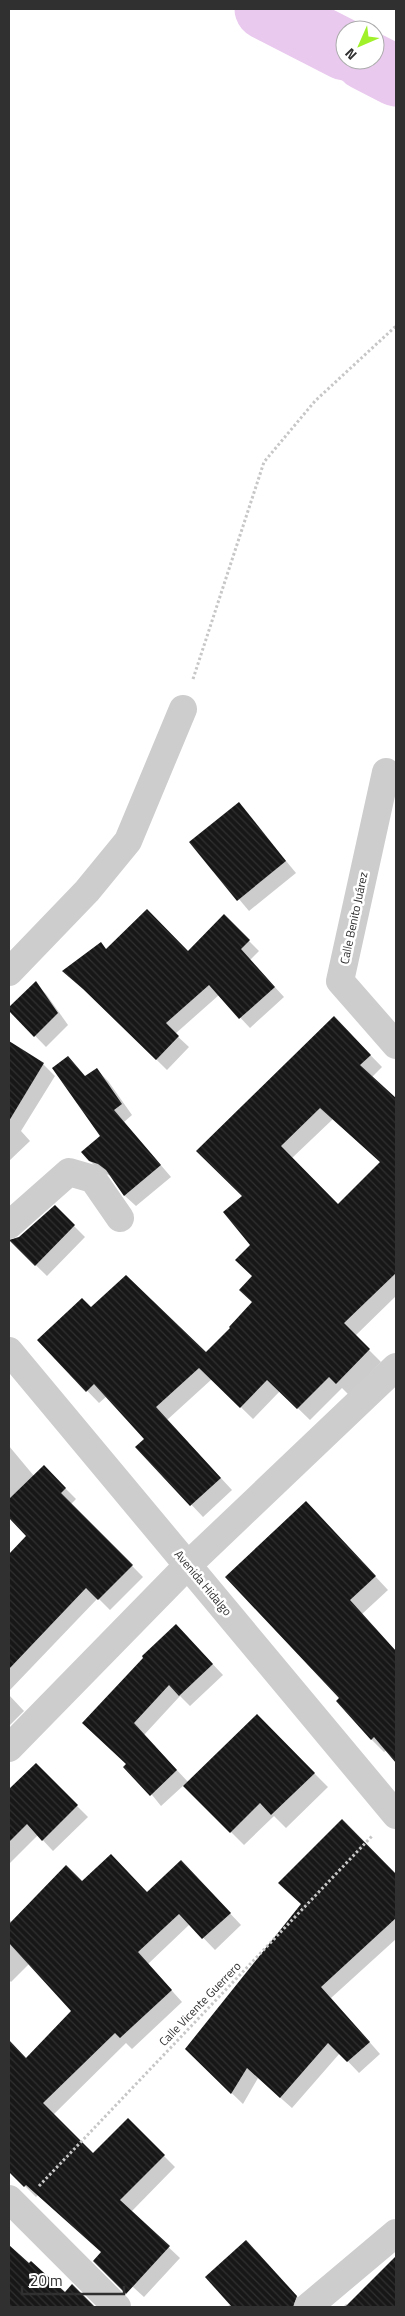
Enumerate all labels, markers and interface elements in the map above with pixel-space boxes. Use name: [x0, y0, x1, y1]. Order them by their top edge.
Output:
north arrow: [335, 20, 385, 70]
text: N: [340, 44, 361, 65]
street label: Calle Benito Juárez: [334, 870, 373, 966]
street label: Avenida Hidalgo: [170, 1546, 237, 1620]
street label: Calle Vicente Guerrero: [154, 1957, 245, 2050]
scale bar: [22, 2264, 125, 2296]
text: 20 m: [30, 2269, 63, 2292]

